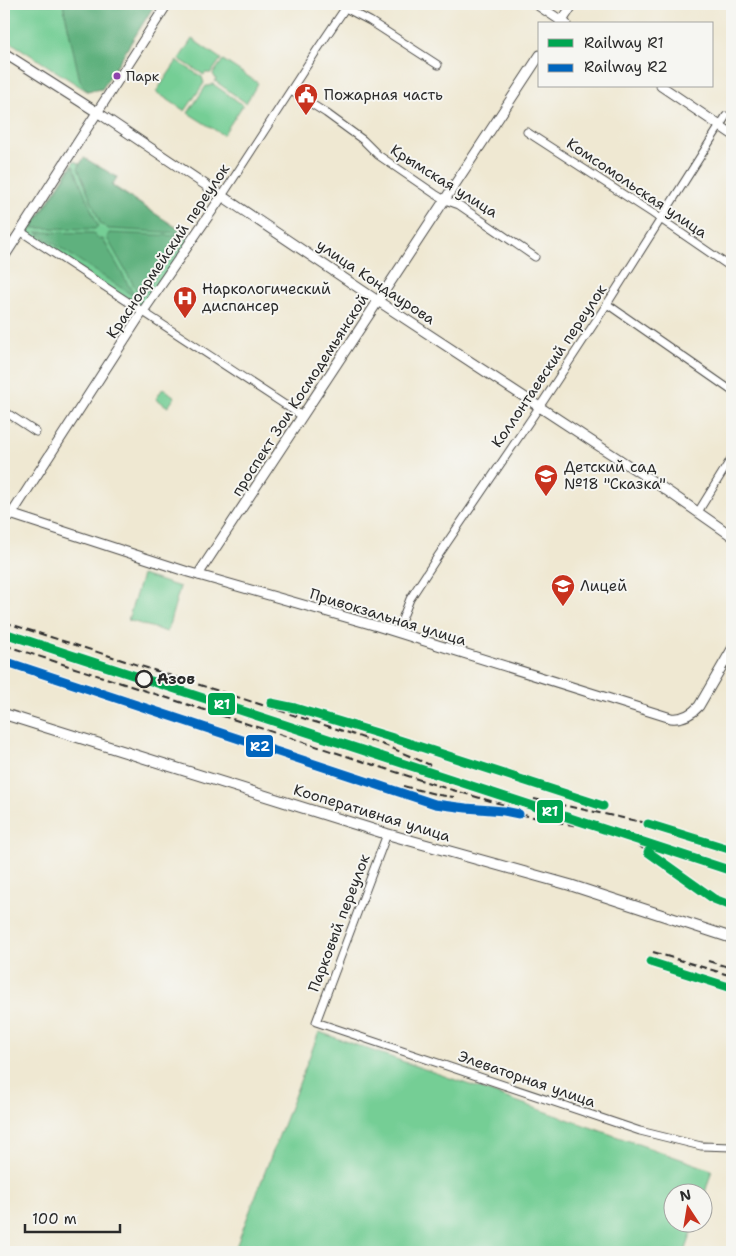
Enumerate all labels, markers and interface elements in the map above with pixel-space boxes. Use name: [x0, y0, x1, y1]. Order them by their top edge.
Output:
legend: [538, 22, 714, 88]
text: Railway R1: [584, 33, 664, 53]
text: Railway R2: [584, 57, 668, 77]
place label: Парк: [126, 67, 160, 85]
marker: Парк: [112, 71, 122, 81]
public building icon: Пожарная часть: [293, 82, 319, 116]
place label: Пожарная часть: [324, 85, 443, 105]
street label: Комсомольская улица: [563, 133, 712, 243]
street label: Крымская улица: [386, 140, 502, 222]
street label: Красноармейский переулок: [102, 160, 234, 342]
street label: улица Кондаурова: [313, 235, 440, 330]
place label: Наркологический диспансер: [202, 279, 331, 316]
street label: Коллонтаевский переулок: [487, 281, 611, 451]
hospital icon: Наркологический диспансер: [172, 285, 198, 319]
street label: проспект Зои Космодемьянской: [227, 290, 373, 500]
place label: Детский сад №18 "Сказка": [564, 457, 666, 494]
school or university icon: Детский сад №18 "Сказка": [533, 463, 559, 497]
school or university icon: Лицей: [550, 573, 576, 607]
place label: Лицей: [580, 576, 627, 596]
street label: Привокзальная улица: [307, 584, 469, 651]
place label: Азов: [157, 669, 195, 689]
marker: Азов: [135, 670, 153, 688]
line badge: R1: [207, 692, 236, 716]
text: R1: [214, 695, 230, 713]
line badge: R2: [245, 734, 274, 758]
text: R2: [250, 737, 270, 755]
street label: Кооперативная улица: [291, 780, 454, 847]
line badge: R1: [536, 799, 564, 824]
text: R1: [542, 802, 558, 820]
street label: Парковый переулок: [304, 851, 374, 995]
street label: Элеваторная улица: [456, 1046, 599, 1112]
north arrow: [664, 1184, 714, 1234]
text: N: [678, 1185, 693, 1205]
scale bar: [25, 1201, 120, 1233]
text: 100 m: [32, 1209, 77, 1229]

